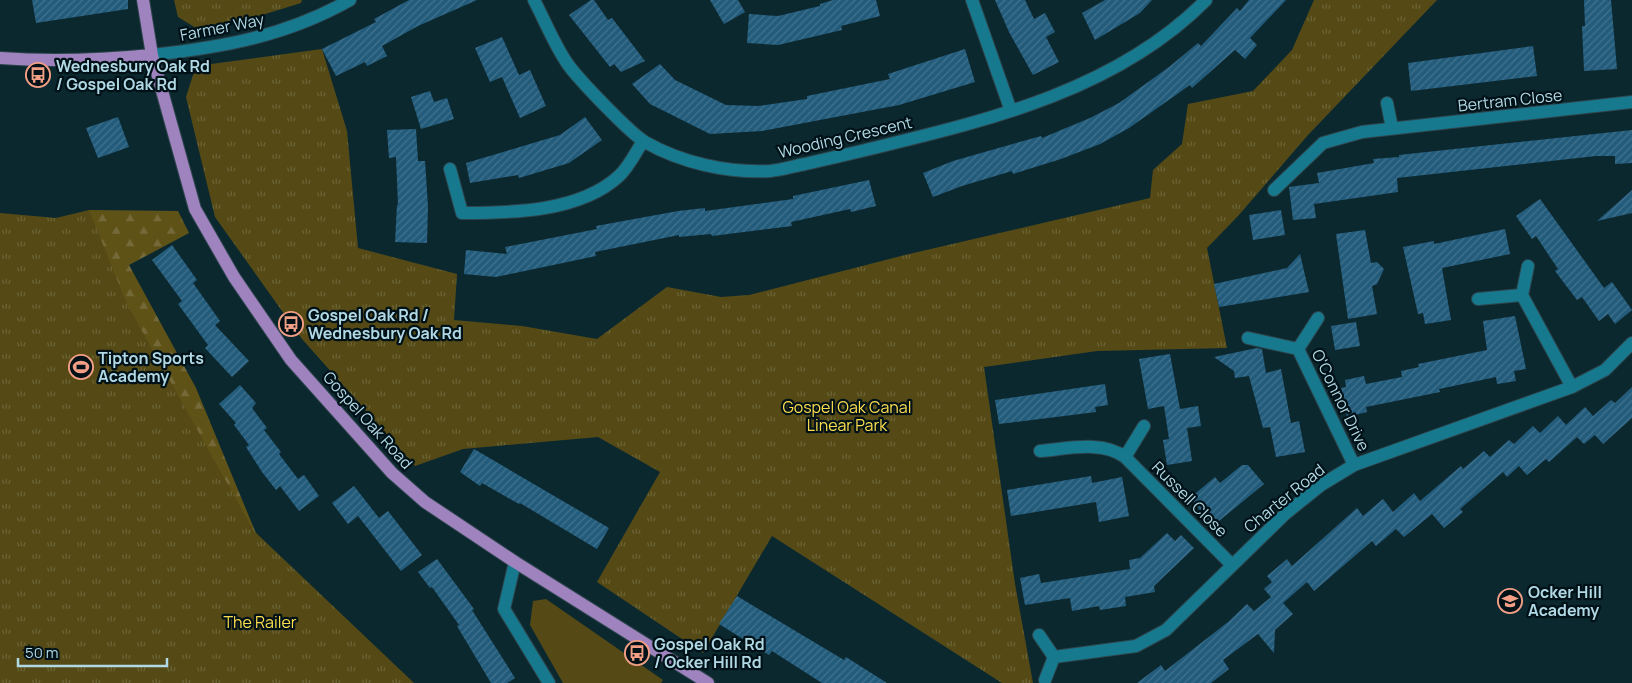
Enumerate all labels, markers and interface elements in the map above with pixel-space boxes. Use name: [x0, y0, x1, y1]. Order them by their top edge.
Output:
street label: Farmer Way: [178, 8, 267, 46]
place label: Wednesbury Oak Rd / Gospel Oak Rd: [56, 55, 210, 95]
bus stop icon: Wednesbury Oak Rd / Gospel Oak Rd: [25, 62, 51, 88]
street label: Bertram Close: [1457, 84, 1563, 116]
street label: Wooding Crescent: [776, 111, 914, 163]
place label: Gospel Oak Rd / Wednesbury Oak Rd: [308, 304, 462, 344]
bus stop icon: Gospel Oak Rd / Wednesbury Oak Rd: [278, 311, 304, 337]
street label: O'Connor Drive: [1307, 345, 1375, 455]
place label: Tipton Sports Academy: [98, 347, 204, 387]
sports icon: Tipton Sports Academy: [68, 354, 94, 380]
street label: Gospel Oak Road: [318, 366, 418, 474]
park label: Gospel Oak Canal Linear Park: [783, 396, 911, 436]
street label: Russell Close: [1147, 456, 1233, 542]
street label: Charter Road: [1239, 459, 1329, 537]
place label: Ocker Hill Academy: [1528, 581, 1602, 621]
school or university icon: Ocker Hill Academy: [1497, 588, 1523, 614]
park label: The Railer: [223, 611, 297, 633]
place label: Gospel Oak Rd / Ocker Hill Rd: [654, 633, 765, 673]
scale bar: [18, 636, 166, 668]
bus stop icon: Gospel Oak Rd / Ocker Hill Rd: [624, 640, 650, 666]
text: 50 m: [25, 642, 59, 663]

